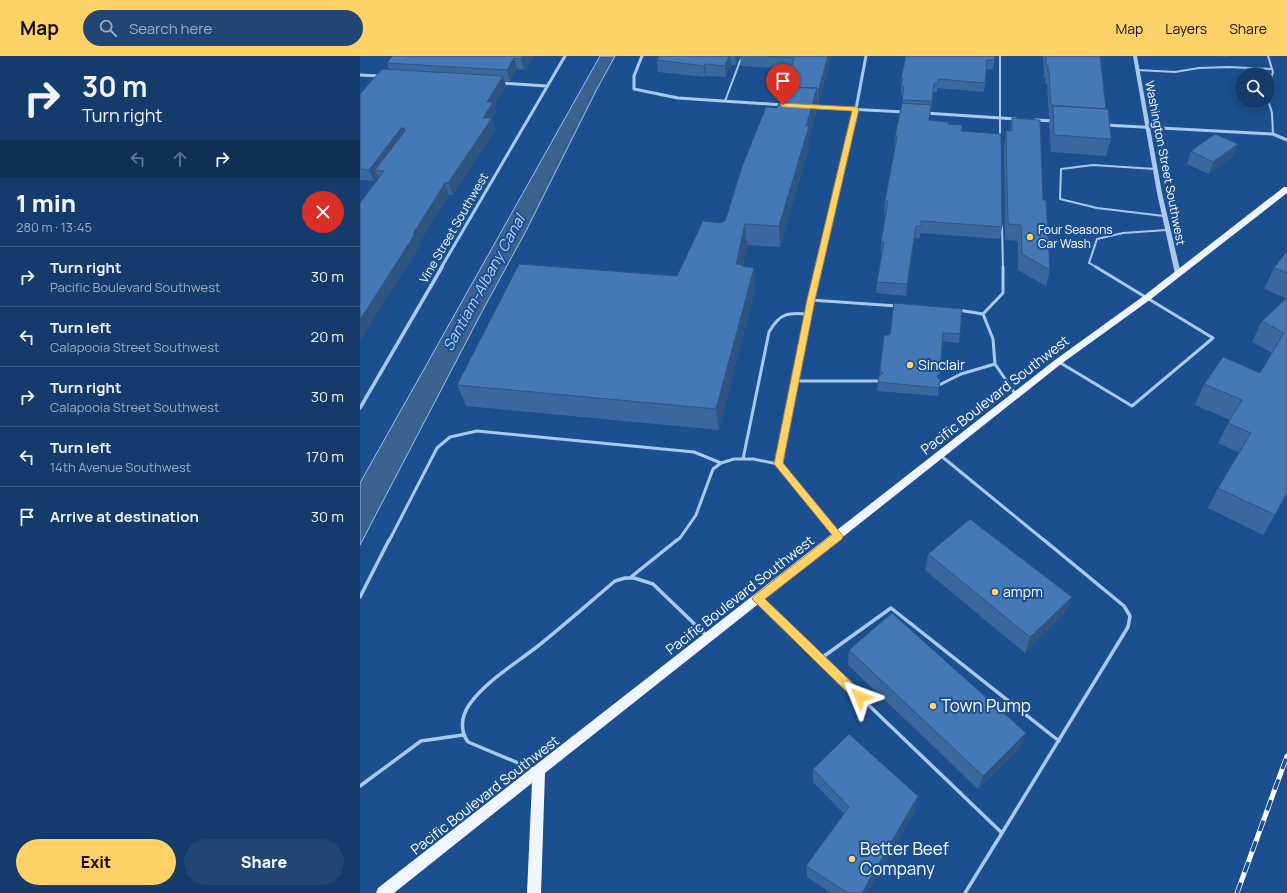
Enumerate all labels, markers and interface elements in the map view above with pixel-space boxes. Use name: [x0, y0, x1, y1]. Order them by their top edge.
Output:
search box: [83, 10, 363, 46]
text: Map: [20, 15, 59, 41]
icon: search: [97, 17, 119, 39]
text: Search here: [129, 18, 212, 39]
text: Map: [1115, 19, 1143, 38]
text: Layers: [1165, 19, 1207, 38]
text: Share: [1229, 19, 1267, 38]
pin: [766, 64, 800, 105]
text: 30 m: [82, 67, 147, 105]
map controls: [1235, 68, 1275, 108]
button: search: [1235, 68, 1275, 108]
icon: arrive: [772, 70, 794, 92]
icon: right: [16, 72, 68, 124]
street label: Washington Street Southwest: [1141, 79, 1190, 247]
text: Turn right: [82, 103, 163, 127]
icon: left: [127, 148, 149, 170]
icon: ahead: [169, 148, 191, 170]
icon: right: [211, 148, 233, 170]
street label: Vine Street Southwest: [415, 169, 492, 286]
text: 1 min: [16, 186, 76, 219]
button: close: [302, 191, 344, 233]
water label: Santiam-Albany Canal: [437, 209, 531, 355]
text: 280 m · 13:45: [16, 218, 92, 236]
place label: Four Seasons Car Wash: [1038, 221, 1113, 252]
marker: Four Seasons Car Wash: [1025, 232, 1035, 242]
text: Turn right: [50, 257, 121, 278]
icon: right: [16, 266, 38, 288]
text: 30 m: [311, 266, 344, 287]
text: Pacific Boulevard Southwest: [50, 278, 220, 296]
text: Turn left: [50, 317, 112, 338]
icon: left: [16, 326, 38, 348]
text: 20 m: [311, 326, 344, 347]
street label: Pacific Boulevard Southwest: [917, 330, 1073, 459]
text: Calapooia Street Southwest: [50, 338, 219, 356]
place label: Sinclair: [918, 355, 965, 374]
marker: Sinclair: [905, 360, 915, 370]
text: Turn right: [50, 377, 121, 398]
icon: right: [16, 386, 38, 408]
text: 30 m: [311, 386, 344, 407]
text: Calapooia Street Southwest: [50, 398, 219, 416]
text: Turn left: [50, 437, 112, 458]
icon: left: [16, 446, 38, 468]
text: 170 m: [306, 446, 344, 467]
text: 14th Avenue Southwest: [50, 458, 191, 476]
icon: arrive: [16, 506, 38, 528]
text: Arrive at destination: [50, 506, 199, 527]
text: 30 m: [311, 506, 344, 527]
street label: Pacific Boulevard Southwest: [662, 530, 818, 659]
place label: ampm: [1003, 582, 1043, 601]
marker: ampm: [990, 587, 1000, 597]
position arrow: [839, 676, 881, 718]
place label: Town Pump: [941, 694, 1031, 717]
marker: Town Pump: [928, 701, 938, 711]
street label: Pacific Boulevard Southwest: [407, 730, 563, 859]
place label: Better Beef Company: [860, 837, 949, 880]
button: Exit: [16, 839, 176, 885]
button: Share: [184, 839, 344, 885]
marker: Better Beef Company: [847, 854, 857, 864]

